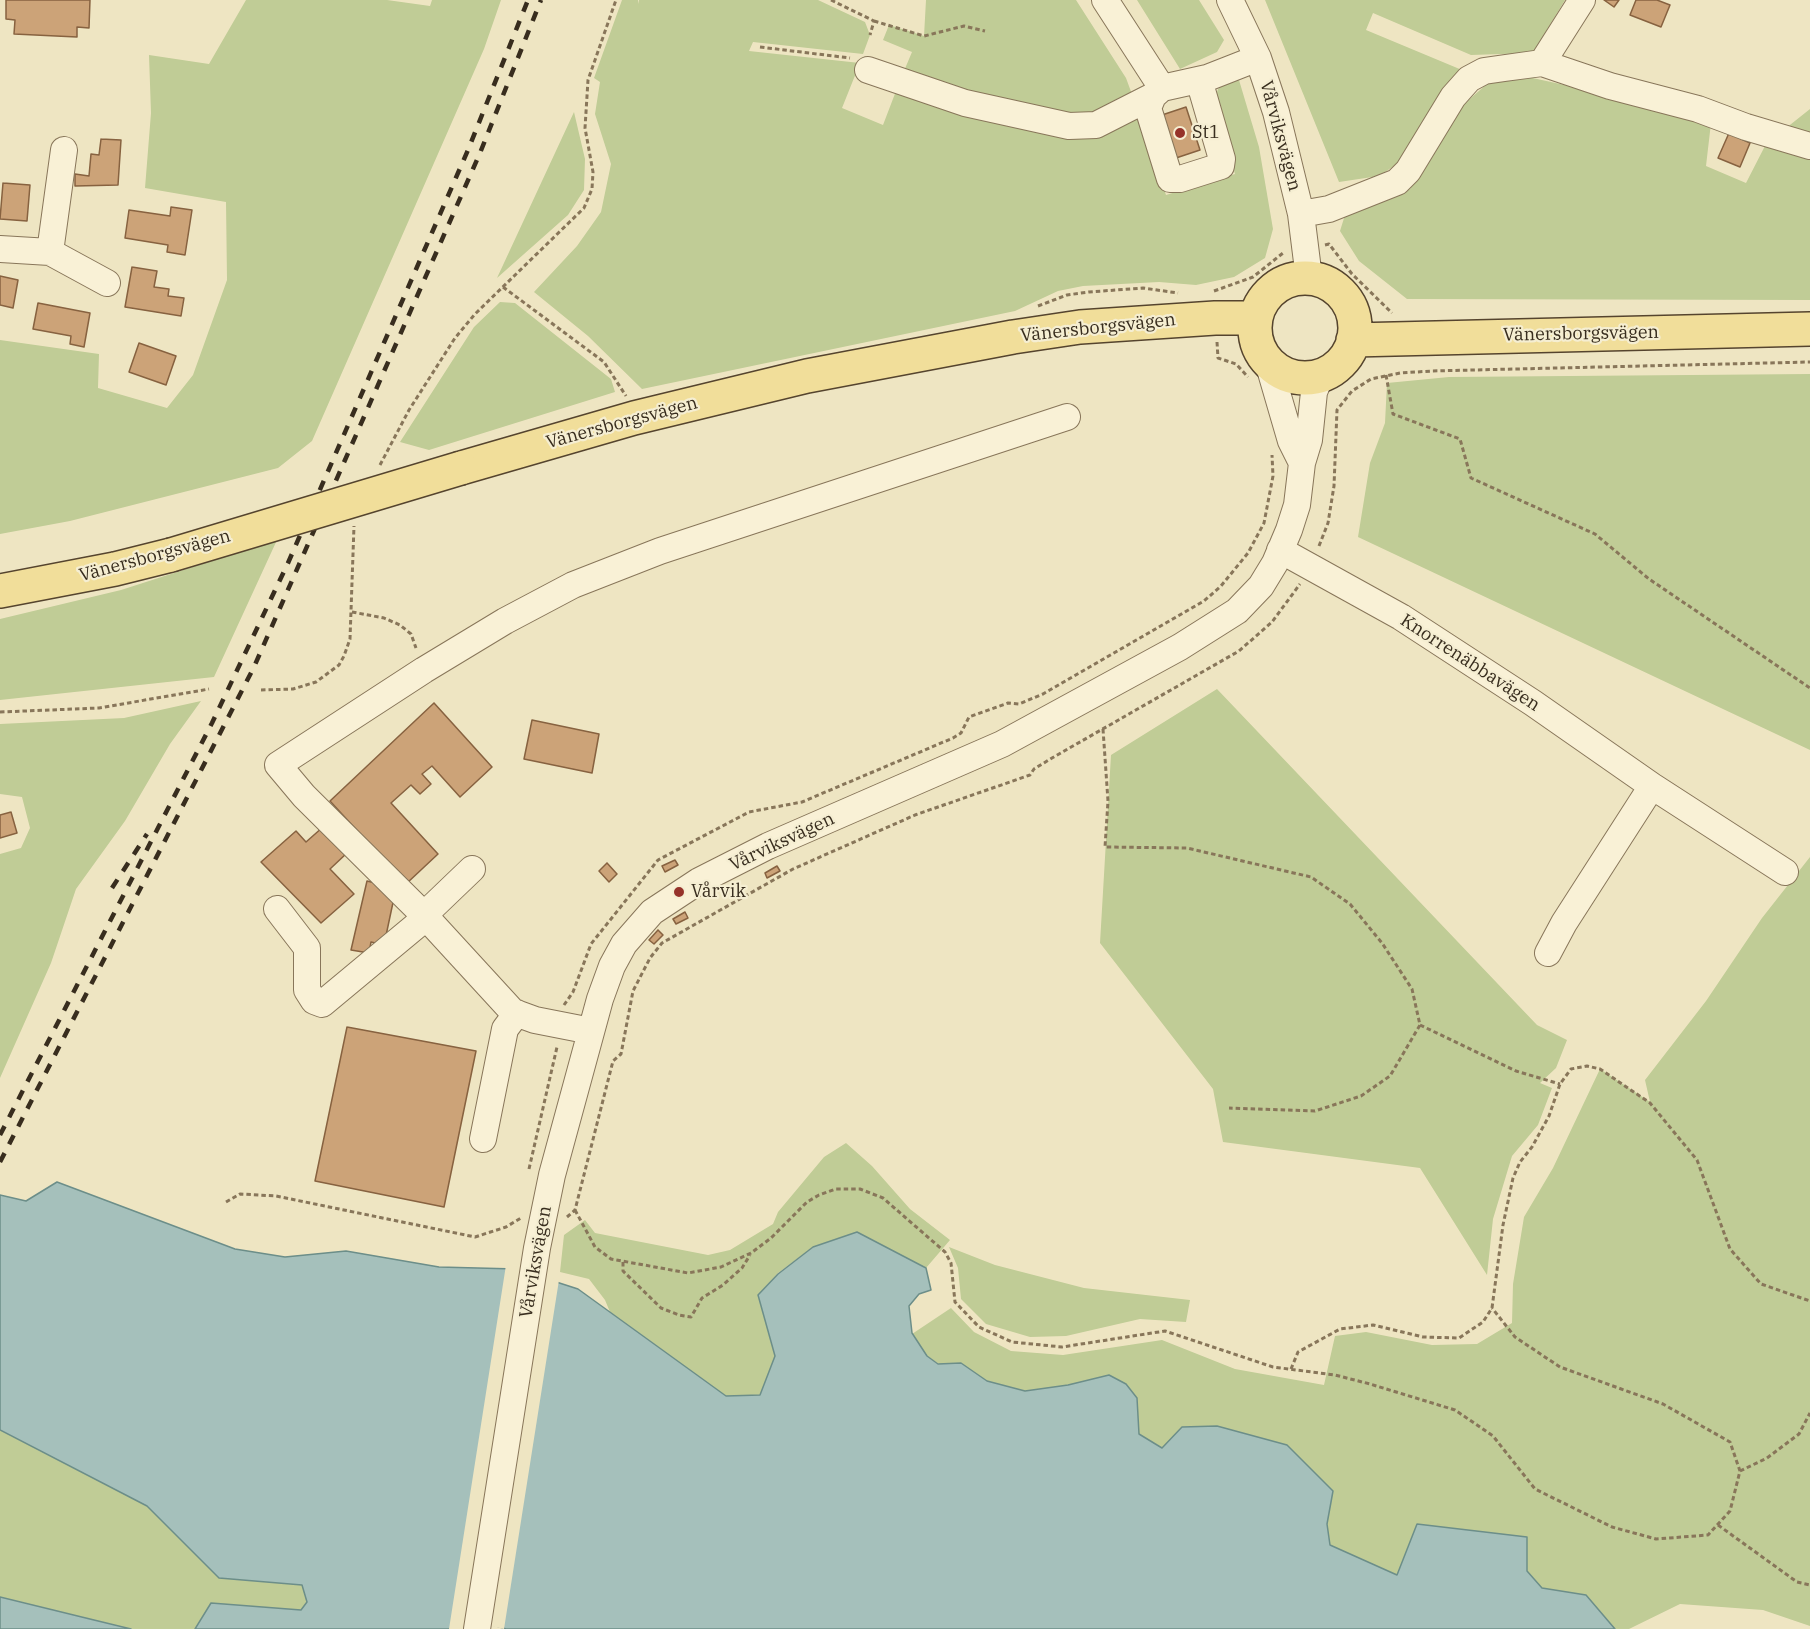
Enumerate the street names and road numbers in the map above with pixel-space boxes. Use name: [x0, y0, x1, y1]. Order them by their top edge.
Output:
street label: Vårviksvägen: [1255, 78, 1305, 194]
street label: Vänersborgsvägen: [1019, 309, 1177, 347]
street label: Vänersborgsvägen: [1503, 322, 1659, 346]
street label: Vänersborgsvägen: [544, 392, 700, 454]
street label: Vänersborgsvägen: [77, 525, 233, 587]
street label: Knorrenäbbavägen: [1396, 610, 1544, 716]
street label: Vårviksvägen: [726, 808, 838, 876]
street label: Vårviksvägen: [516, 1204, 556, 1320]

